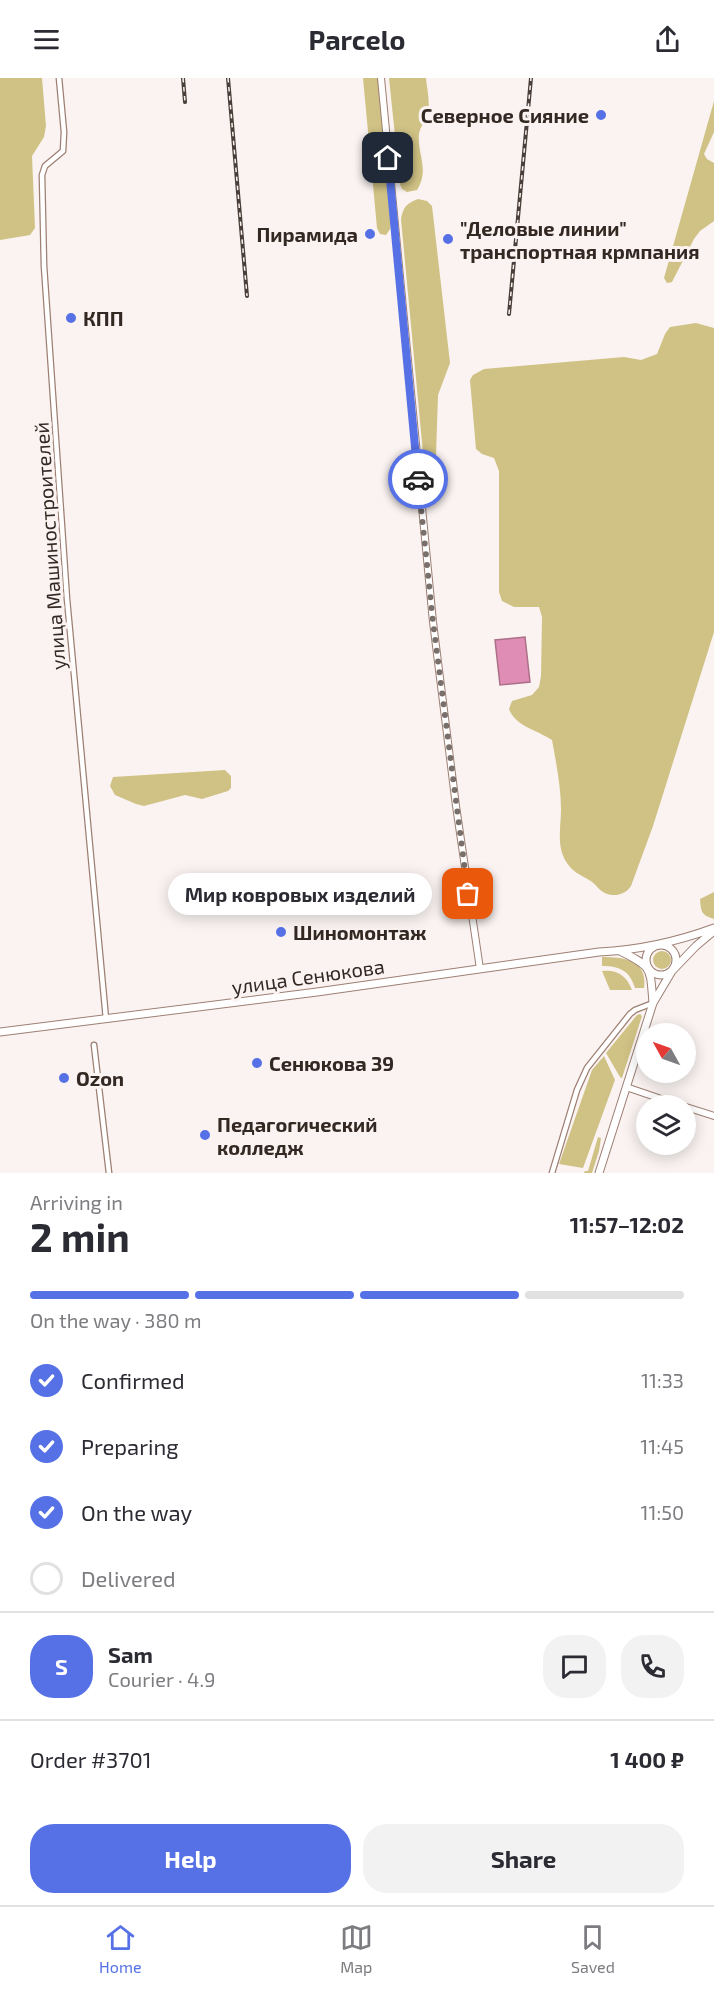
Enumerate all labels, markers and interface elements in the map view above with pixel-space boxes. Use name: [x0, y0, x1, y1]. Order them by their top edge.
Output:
icon: menu: [30, 23, 63, 56]
text: Parcelo: [309, 23, 405, 55]
icon: share: [651, 23, 684, 56]
place label: Северное Сияние: [421, 103, 589, 127]
marker: Северное Сияние: [594, 108, 608, 122]
pin: [362, 132, 413, 183]
icon: home: [371, 141, 404, 174]
place label: "Деловые линии" транспортная крмпания: [460, 216, 699, 263]
place label: Пирамида: [256, 222, 358, 246]
marker: Пирамида: [363, 227, 377, 241]
marker: "Деловые линии" транспортная крмпания: [441, 232, 455, 246]
place label: КПП: [83, 306, 124, 330]
marker: КПП: [64, 311, 78, 325]
street label: улица Машиностроителей: [28, 421, 71, 671]
courier: [388, 449, 448, 509]
icon: car: [402, 463, 435, 496]
pin: [442, 868, 493, 919]
callout: Мир ковровых изделий: [168, 873, 432, 915]
icon: bag: [451, 877, 484, 910]
text: Мир ковровых изделий: [185, 882, 415, 906]
place label: Шиномонтаж: [293, 920, 427, 944]
marker: Шиномонтаж: [274, 925, 288, 939]
street label: улица Сенюкова: [230, 953, 386, 1000]
north arrow: [636, 1023, 696, 1083]
map controls: [636, 1023, 696, 1155]
place label: Сенюкова 39: [269, 1051, 394, 1075]
marker: Сенюкова 39: [250, 1056, 264, 1070]
place label: Ozon: [76, 1066, 124, 1090]
marker: Ozon: [57, 1071, 71, 1085]
button: layers: [636, 1095, 696, 1155]
place label: Педагогический колледж: [217, 1112, 377, 1159]
marker: Педагогический колледж: [198, 1128, 212, 1142]
text: Arriving in: [30, 1190, 123, 1214]
text: 11:57–12:02: [570, 1211, 684, 1237]
text: 2 min: [30, 1213, 130, 1260]
text: On the way · 380 m: [30, 1308, 202, 1332]
icon: check: [30, 1364, 63, 1397]
text: Confirmed: [81, 1367, 185, 1393]
text: 11:33: [641, 1368, 684, 1392]
icon: check: [30, 1430, 63, 1463]
text: Preparing: [81, 1433, 179, 1459]
text: 11:45: [640, 1434, 684, 1458]
icon: check: [30, 1496, 63, 1529]
text: On the way: [81, 1499, 192, 1525]
text: 11:50: [641, 1500, 684, 1524]
text: Delivered: [81, 1565, 176, 1591]
button: chat: [543, 1635, 606, 1698]
button: phone: [621, 1635, 684, 1698]
text: Sam: [108, 1641, 153, 1667]
text: S: [55, 1653, 68, 1679]
text: Courier · 4.9: [108, 1667, 215, 1691]
text: Order #3701: [30, 1746, 152, 1772]
text: 1 400 ₽: [610, 1746, 684, 1772]
button: Help: [30, 1824, 351, 1893]
button: Share: [363, 1824, 684, 1893]
tab: Home: [99, 1921, 142, 1976]
tab: Map: [340, 1921, 373, 1976]
tab: Saved: [571, 1921, 615, 1976]

